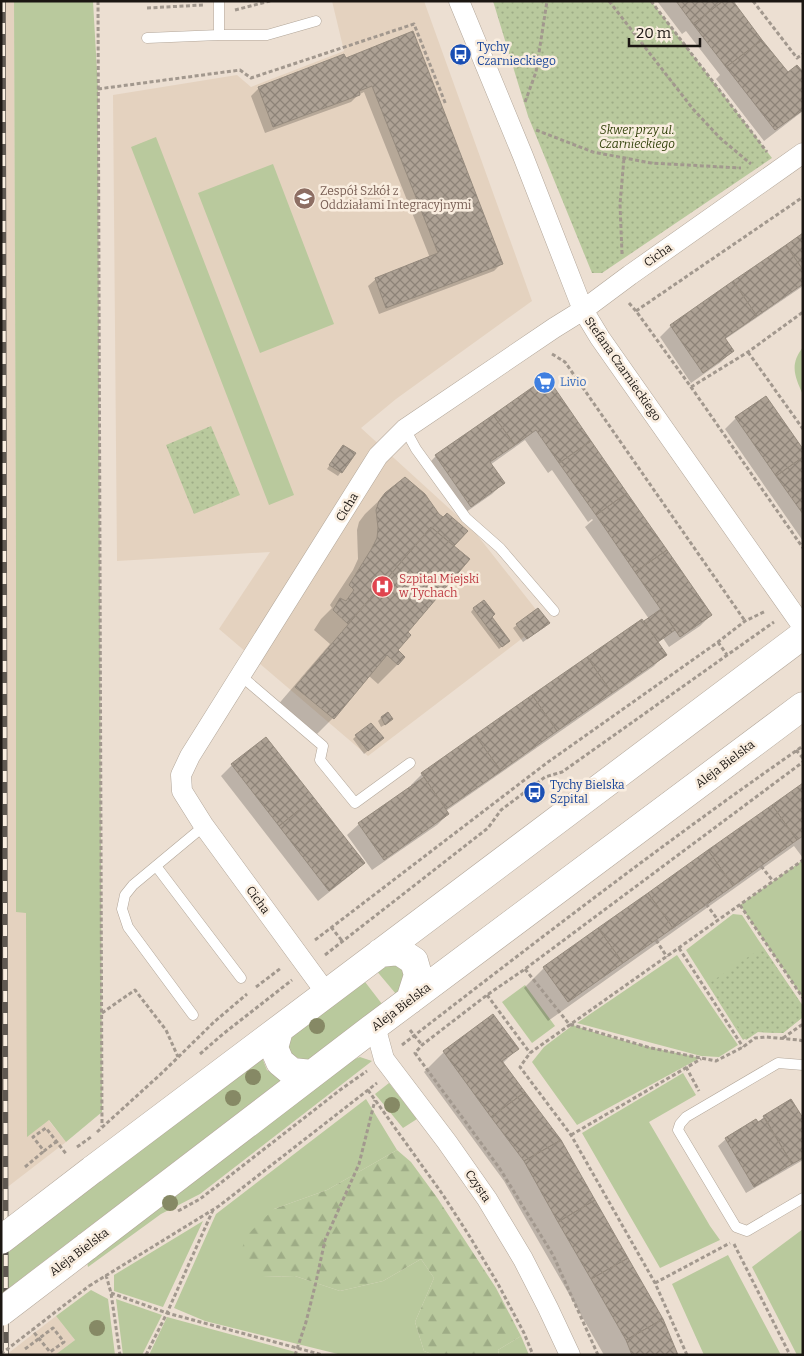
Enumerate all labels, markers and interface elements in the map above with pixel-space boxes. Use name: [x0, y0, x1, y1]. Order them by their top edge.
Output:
scale bar: [629, 15, 700, 47]
text: 20 m: [636, 24, 672, 42]
place label: Tychy Czarnieckiego: [477, 40, 556, 68]
bus stop icon: Tychy Czarnieckiego: [449, 42, 473, 66]
park label: Skwer przy ul. Czarnieckiego: [599, 123, 675, 151]
place label: Zespół Szkół z Oddziałami Integracyjnymi: [320, 184, 472, 212]
school or university icon: Zespół Szkół z Oddziałami Integracyjnymi: [292, 186, 316, 210]
street label: Cicha: [641, 240, 675, 270]
street label: Stefana Czarnieckiego: [582, 314, 664, 424]
supermarket icon: Livio: [532, 370, 556, 394]
place label: Livio: [560, 375, 587, 389]
street label: Cicha: [333, 490, 361, 524]
place label: Szpital Miejski w Tychach: [398, 572, 480, 600]
hospital icon: Szpital Miejski w Tychach: [371, 574, 395, 598]
street label: Aleja Bielska: [693, 737, 758, 791]
place label: Tychy Bielska Szpital: [550, 778, 625, 806]
bus stop icon: Tychy Bielska Szpital: [522, 780, 546, 804]
street label: Cicha: [243, 883, 273, 917]
street label: Aleja Bielska: [369, 980, 434, 1034]
street label: Czysta: [462, 1167, 494, 1205]
street label: Aleja Bielska: [47, 1225, 112, 1279]

